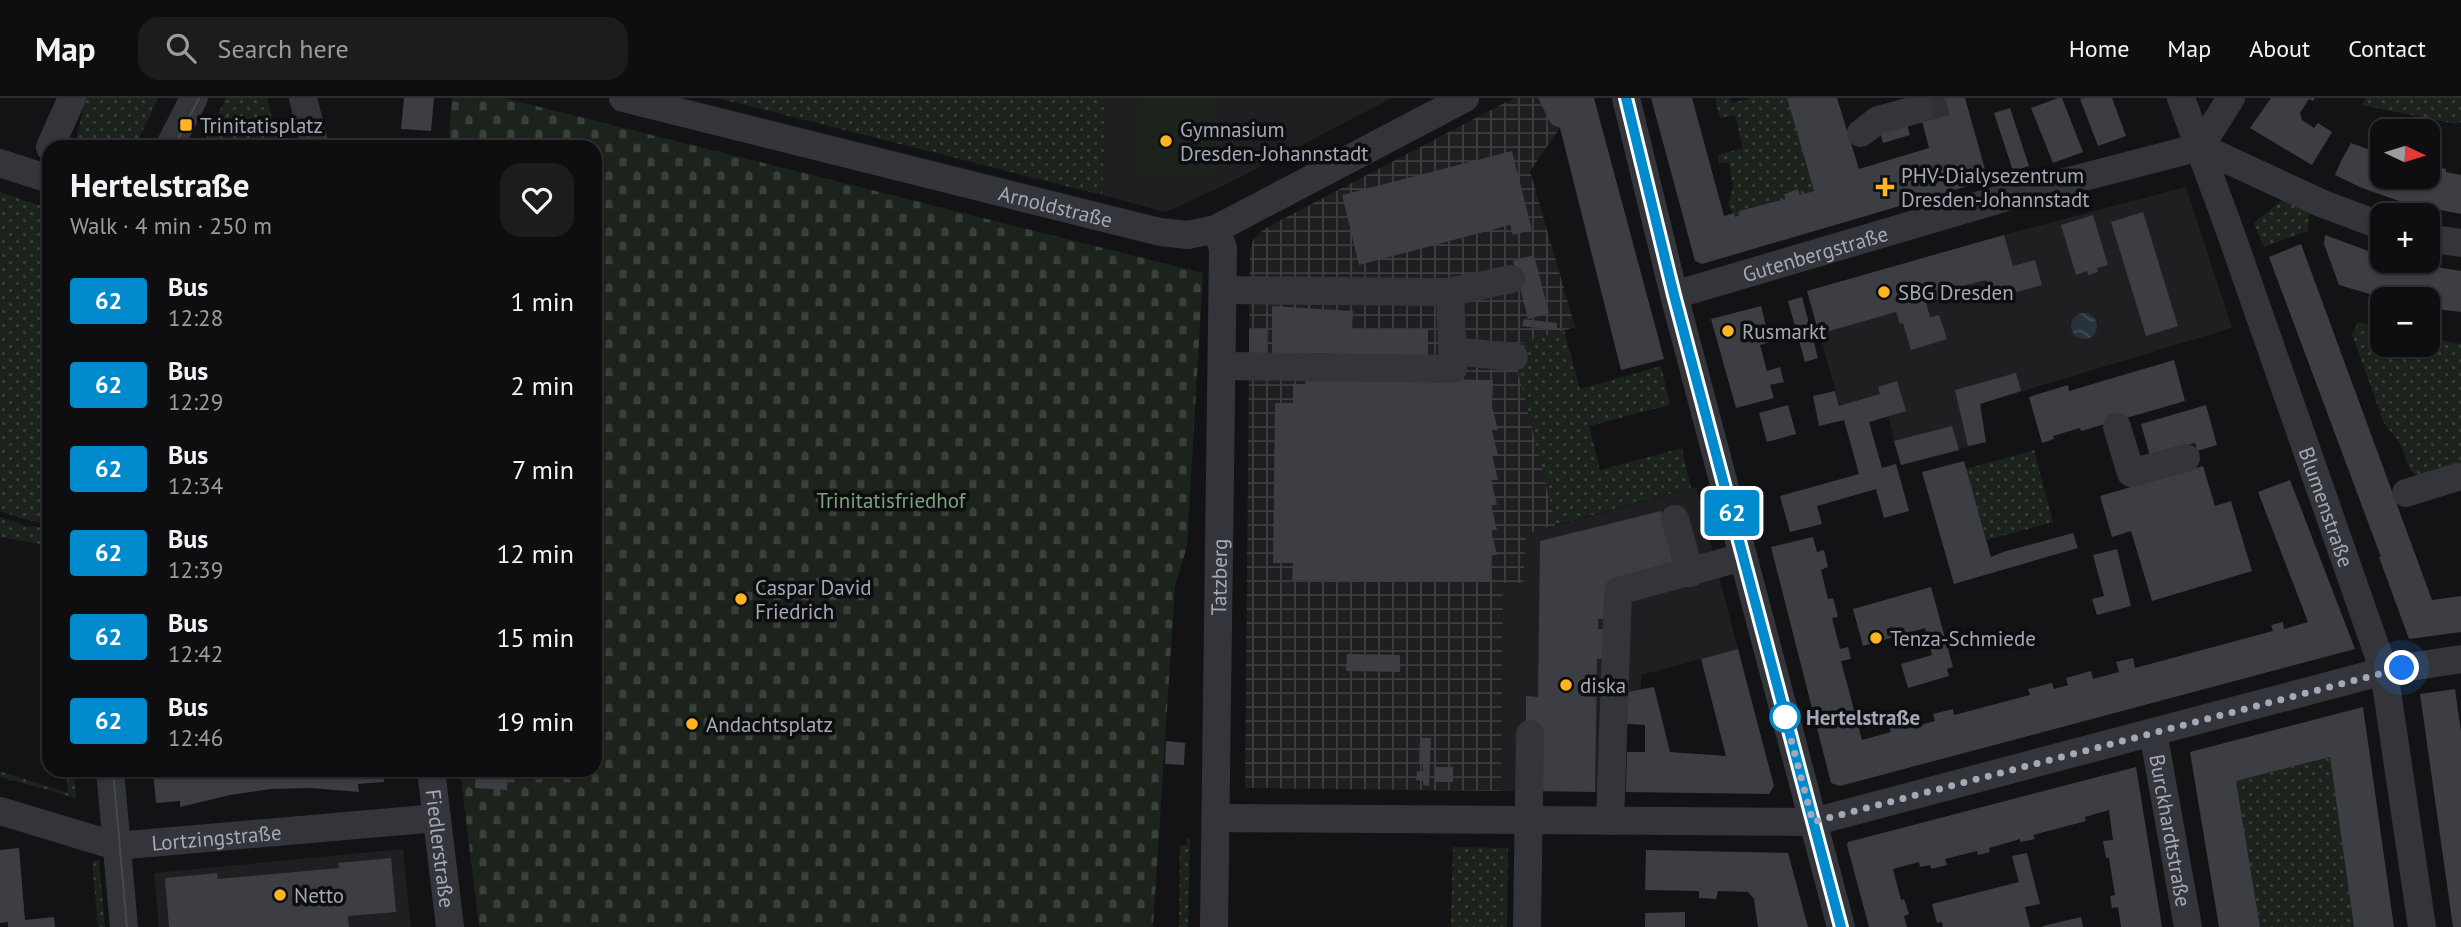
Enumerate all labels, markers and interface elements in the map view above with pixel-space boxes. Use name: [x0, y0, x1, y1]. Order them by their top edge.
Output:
search box: [138, 17, 628, 80]
text: Map: [35, 27, 96, 70]
icon: search: [162, 29, 200, 67]
text: Search here: [218, 32, 349, 65]
text: Home: [2069, 33, 2129, 64]
text: Map: [2167, 33, 2211, 64]
text: About: [2249, 33, 2310, 64]
text: Contact: [2348, 33, 2426, 64]
place label: Trinitatisplatz: [200, 112, 323, 139]
place label: Gymnasium Dresden-Johannstadt: [1180, 116, 1368, 167]
marker: Trinitatisplatz: [178, 117, 194, 133]
north arrow: [2370, 119, 2440, 189]
map controls: [2370, 119, 2440, 357]
marker: Gymnasium Dresden-Johannstadt: [1158, 133, 1174, 149]
place label: PHV-Dialysezentrum Dresden-Johannstadt: [1901, 162, 2089, 213]
text: Hertelstraße: [70, 163, 250, 206]
button: heart: [500, 163, 574, 237]
marker: PHV-Dialysezentrum Dresden-Johannstadt: [1875, 177, 1895, 197]
street label: Arnoldstraße: [996, 179, 1115, 233]
button: +: [2370, 203, 2440, 273]
text: Walk · 4 min · 250 m: [70, 211, 272, 240]
street label: Gutenbergstraße: [1739, 219, 1891, 288]
text: Bus: [168, 270, 208, 303]
place label: SBG Dresden: [1898, 279, 2014, 306]
marker: SBG Dresden: [1876, 284, 1892, 300]
text: 62: [95, 285, 122, 316]
text: 1 min: [511, 285, 574, 318]
button: −: [2370, 287, 2440, 357]
text: 12:28: [168, 303, 223, 332]
place label: Rusmarkt: [1742, 318, 1826, 345]
marker: Rusmarkt: [1720, 323, 1736, 339]
text: Bus: [168, 354, 208, 387]
text: 62: [95, 369, 122, 400]
text: 2 min: [511, 369, 574, 402]
text: 12:29: [168, 387, 223, 416]
text: Bus: [168, 438, 208, 471]
street label: Blumenstraße: [2293, 443, 2360, 571]
text: 62: [95, 453, 122, 484]
text: 7 min: [512, 453, 574, 486]
text: 12:34: [168, 471, 223, 500]
park label: Trinitatisfriedhof: [816, 487, 967, 514]
line badge: 62: [1700, 490, 1764, 536]
text: 62: [1718, 497, 1746, 528]
text: Bus: [168, 522, 208, 555]
text: 62: [95, 537, 122, 568]
text: 12 min: [496, 537, 574, 570]
street label: Tatzberg: [1205, 538, 1233, 616]
text: 12:39: [168, 555, 223, 584]
place label: Caspar David Friedrich: [755, 574, 872, 625]
marker: Caspar David Friedrich: [733, 591, 749, 607]
text: Bus: [168, 606, 208, 639]
text: 62: [95, 621, 122, 652]
text: 15 min: [496, 621, 574, 654]
place label: Tenza-Schmiede: [1890, 625, 2036, 652]
marker: Tenza-Schmiede: [1868, 630, 1884, 646]
text: 12:42: [168, 639, 223, 668]
your location: [2384, 650, 2419, 685]
place label: diska: [1580, 672, 1626, 699]
marker: diska: [1558, 677, 1574, 693]
text: Bus: [168, 690, 208, 723]
marker: Hertelstraße: [1770, 702, 1800, 732]
place label: Hertelstraße: [1806, 704, 1920, 731]
text: 62: [95, 705, 122, 736]
text: 19 min: [496, 705, 574, 738]
place label: Andachtsplatz: [706, 711, 833, 738]
marker: Andachtsplatz: [684, 716, 700, 732]
text: 12:46: [168, 723, 223, 752]
street label: Burckhardtstraße: [2144, 752, 2198, 909]
street label: Fiedlerstraße: [420, 788, 461, 909]
street label: Lortzingstraße: [150, 818, 283, 856]
place label: Netto: [294, 882, 344, 909]
marker: Netto: [272, 887, 288, 903]

